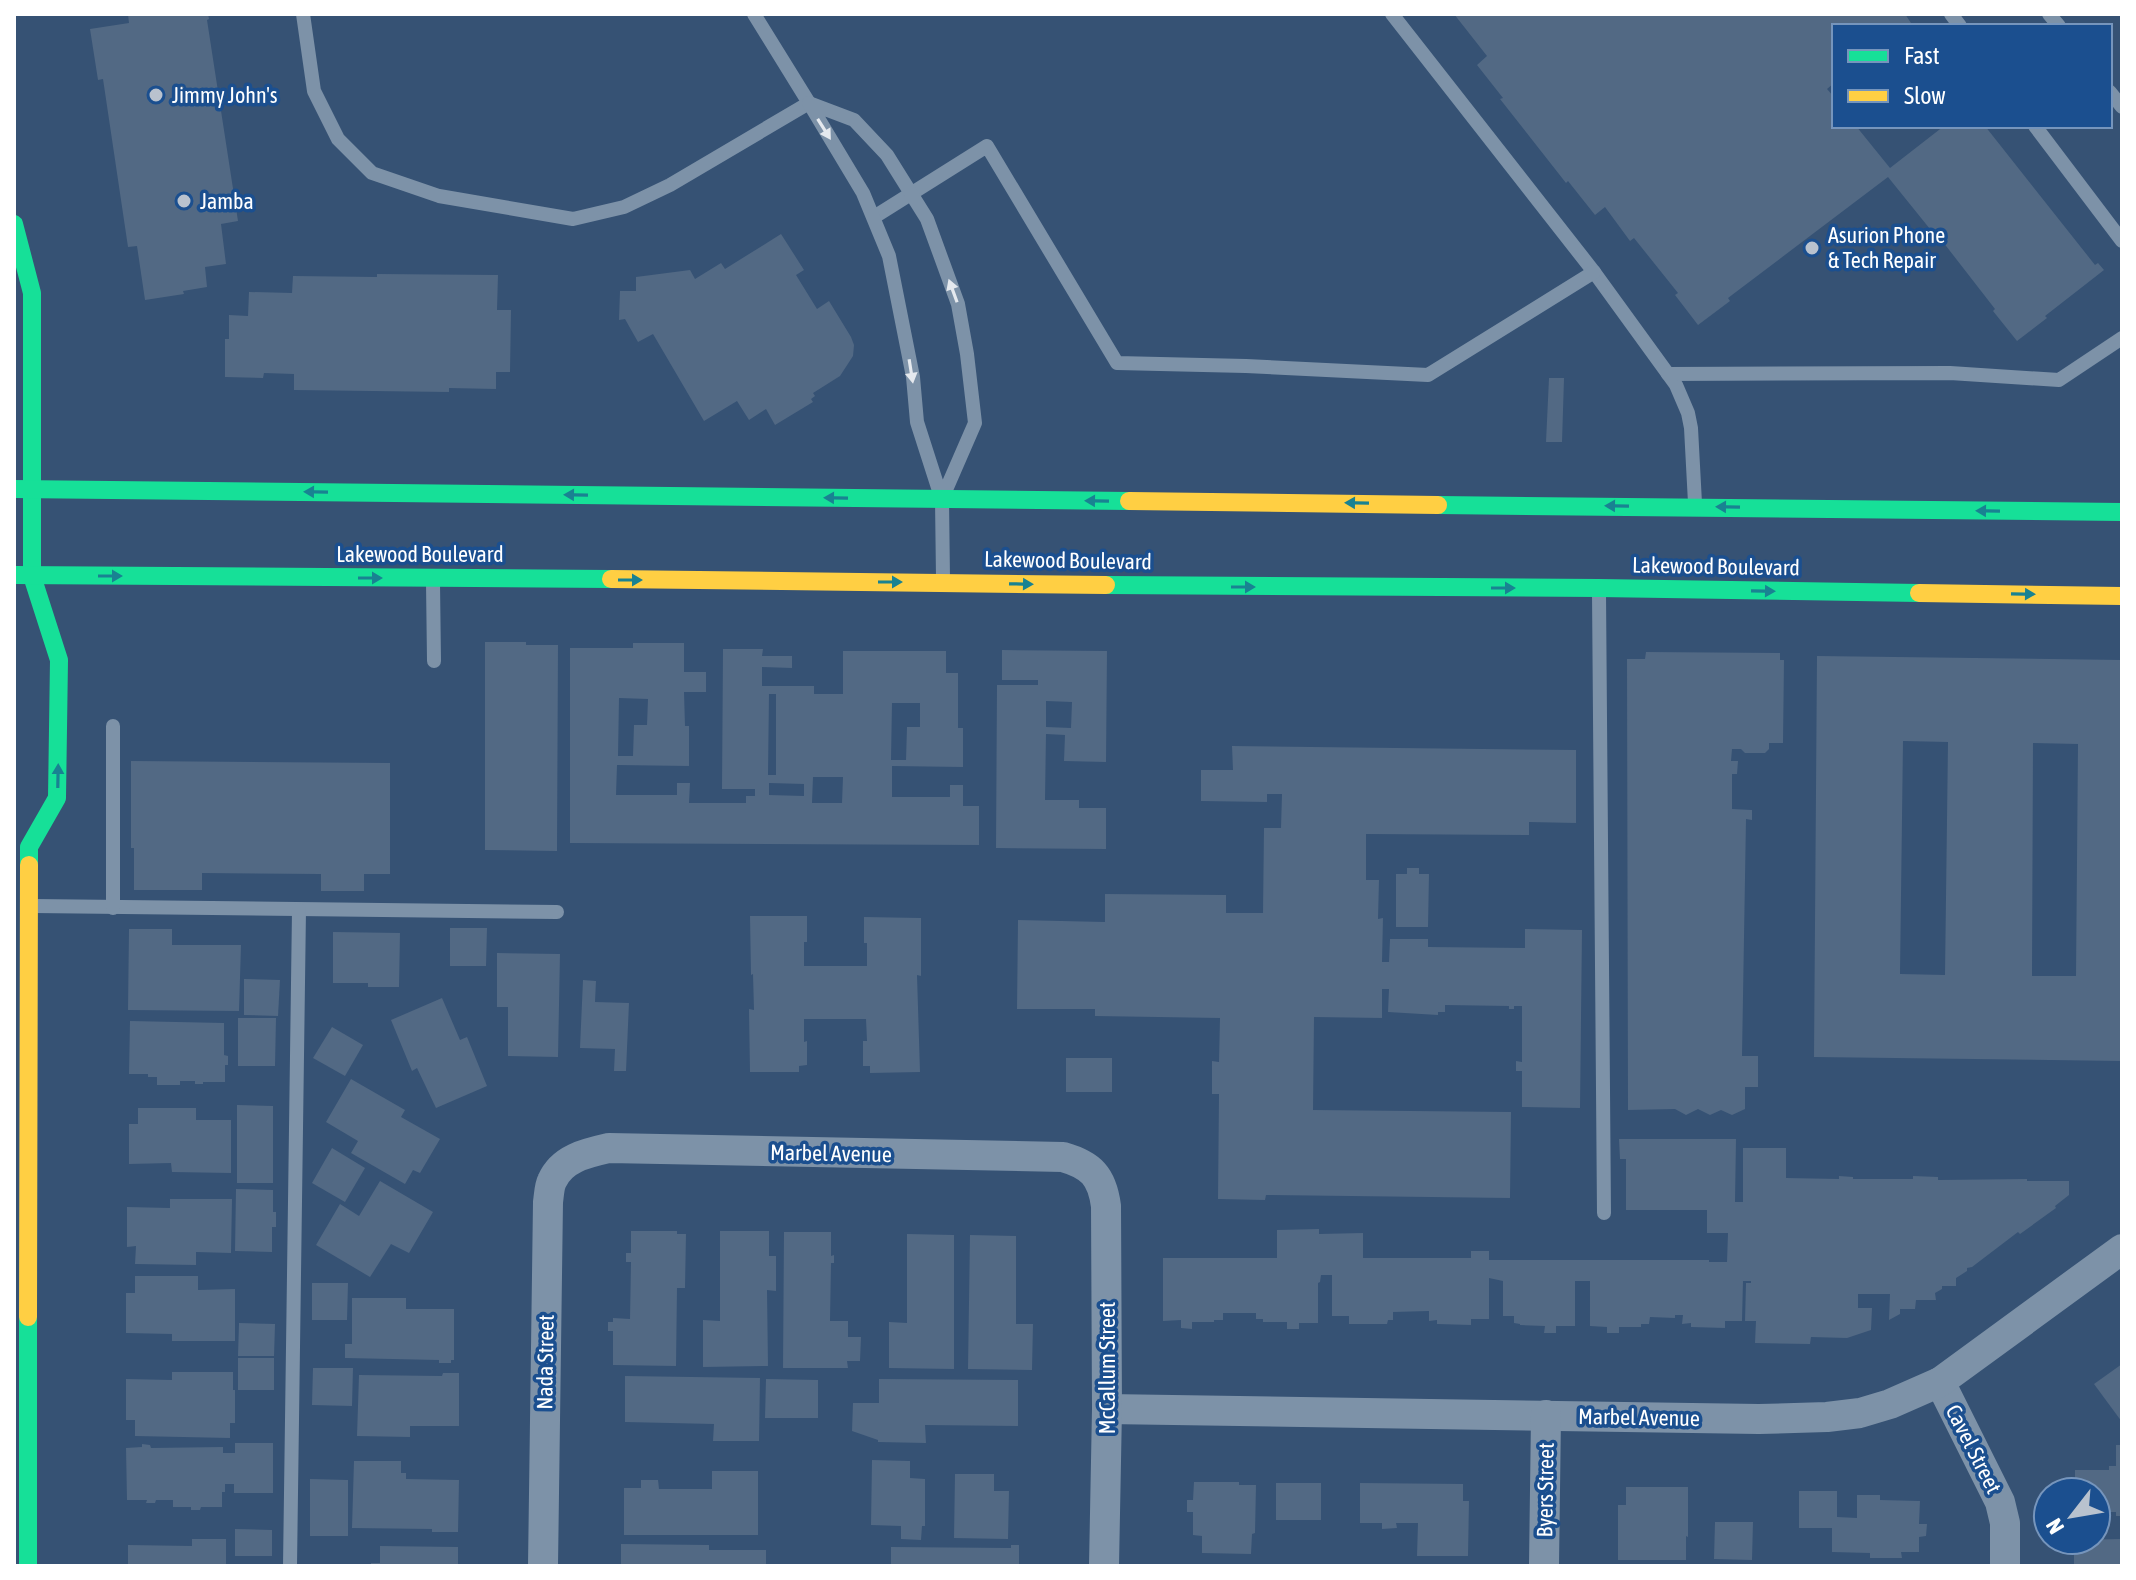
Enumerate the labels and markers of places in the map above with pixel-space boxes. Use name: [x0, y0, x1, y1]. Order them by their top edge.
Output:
place label: Jimmy John's: [172, 82, 278, 108]
marker: Jimmy John's: [147, 86, 165, 104]
place label: Jamba: [200, 188, 254, 214]
marker: Jamba: [175, 192, 193, 210]
place label: Asurion Phone & Tech Repair: [1828, 222, 1945, 273]
marker: Asurion Phone & Tech Repair: [1803, 239, 1821, 257]

